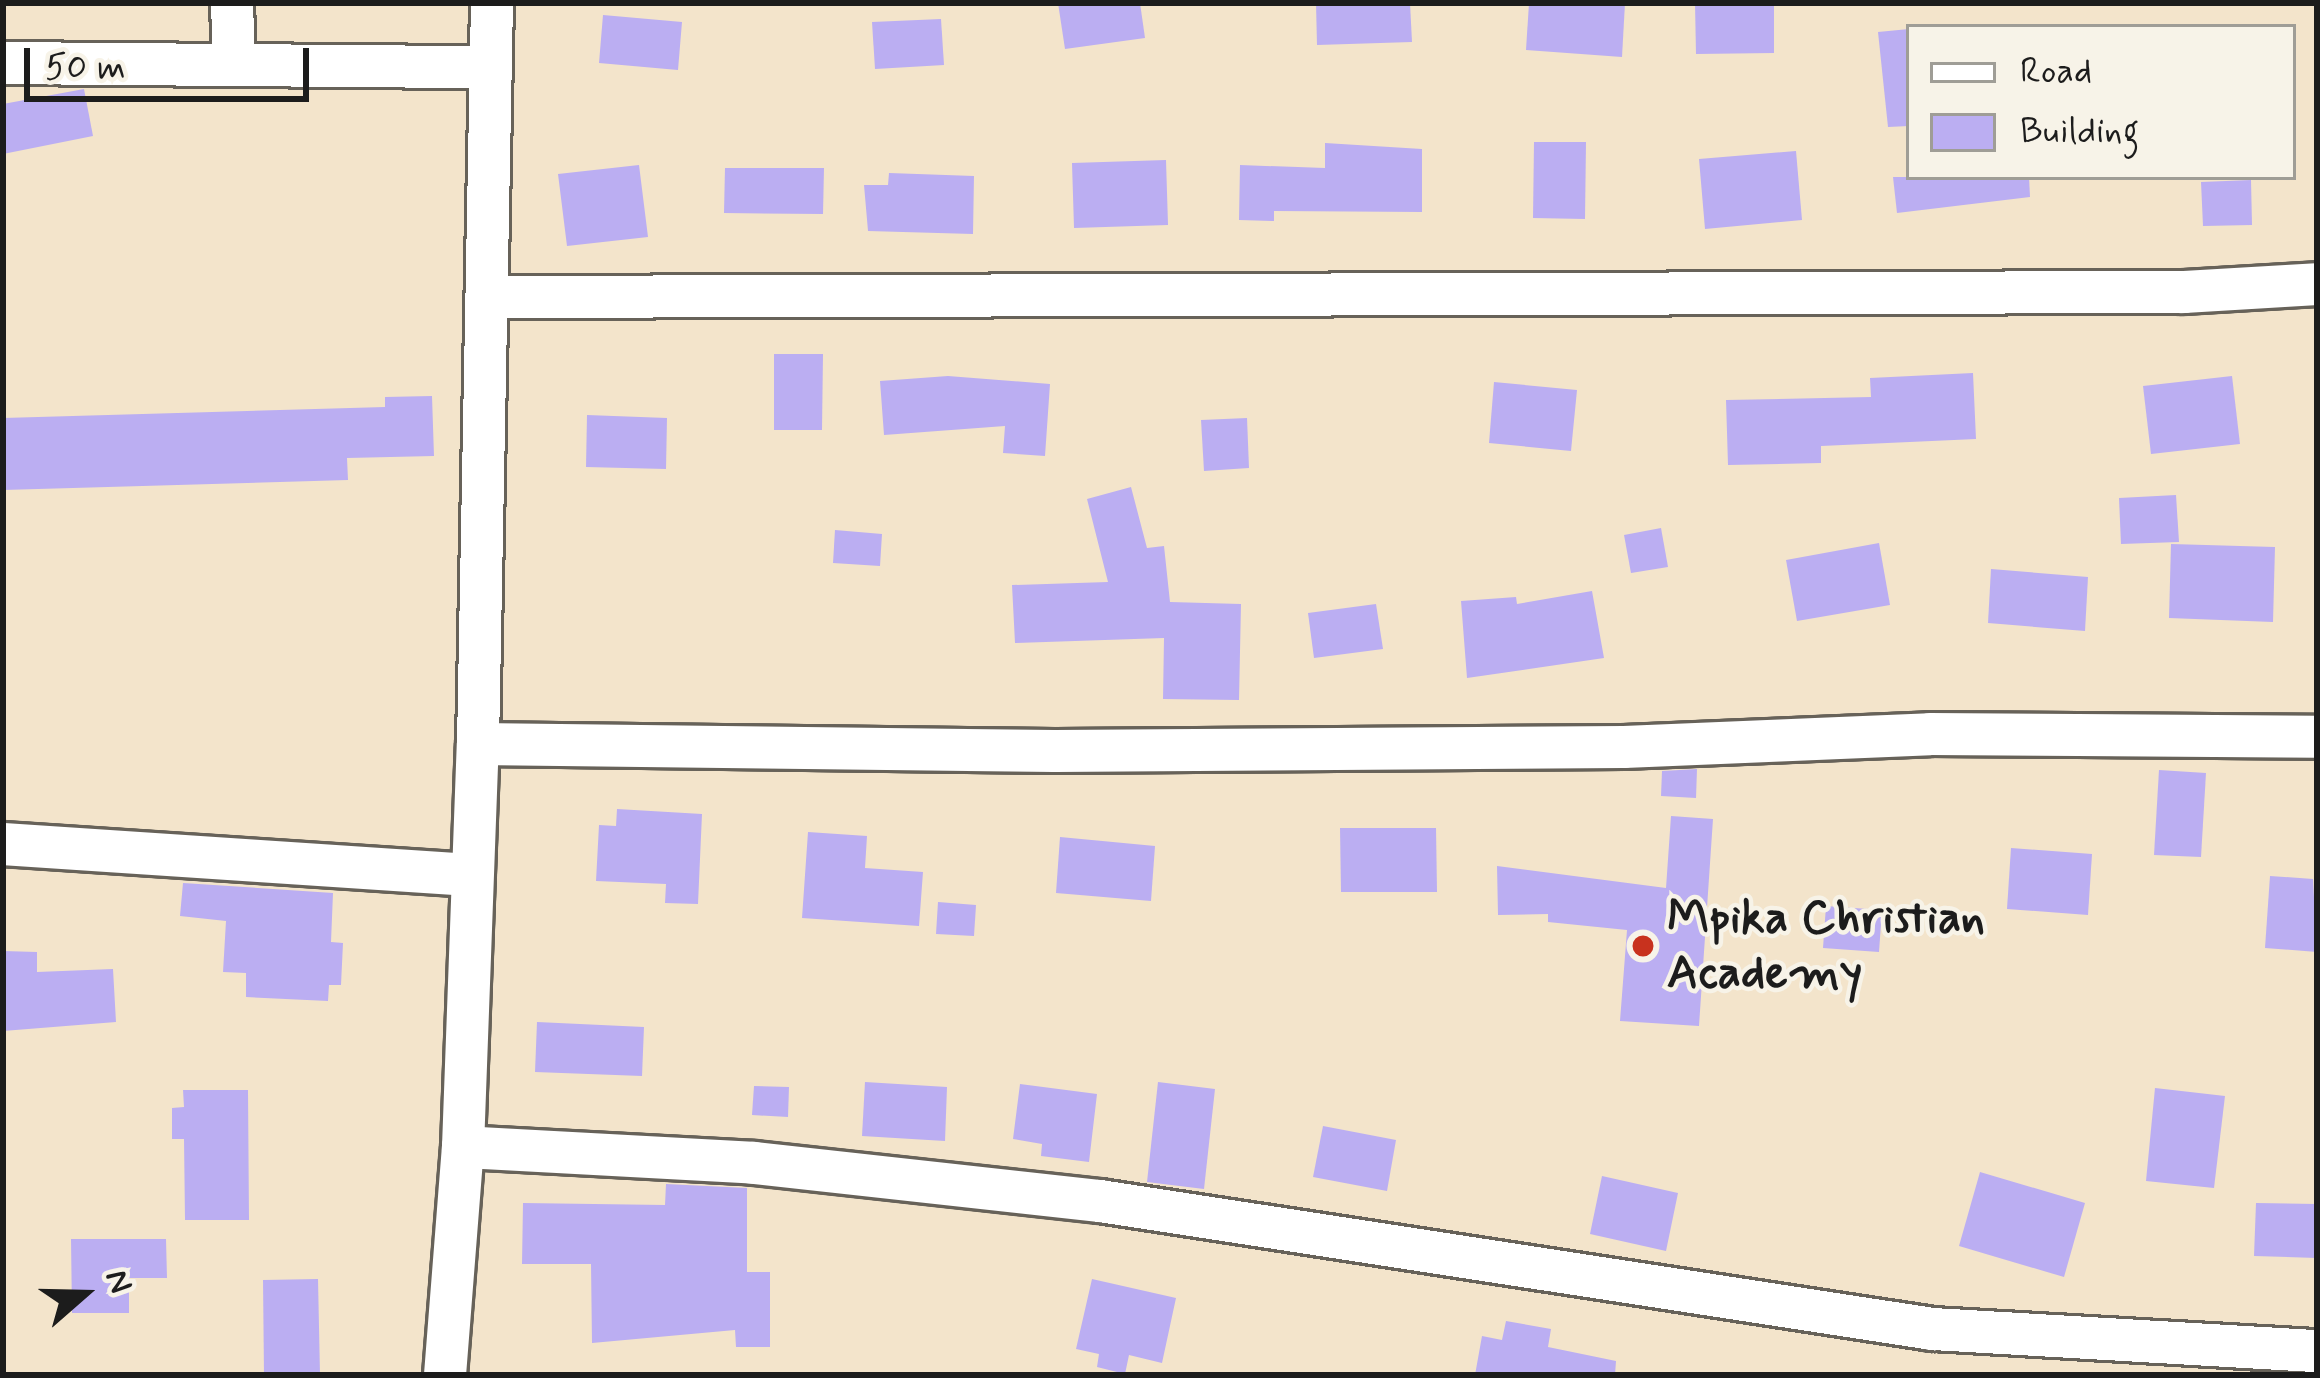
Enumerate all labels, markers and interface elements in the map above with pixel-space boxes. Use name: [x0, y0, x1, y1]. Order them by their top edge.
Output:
scale bar: [30, 24, 315, 98]
legend: [1906, 24, 2296, 180]
text: 50 m: [45, 45, 126, 92]
text: Road: [2020, 49, 2092, 96]
text: Building: [2020, 109, 2139, 156]
place label: Mpika Christian Academy: [1667, 889, 1985, 1002]
marker: Mpika Christian Academy: [1630, 933, 1656, 959]
north arrow: [24, 1234, 144, 1354]
text: N: [93, 1264, 142, 1300]

